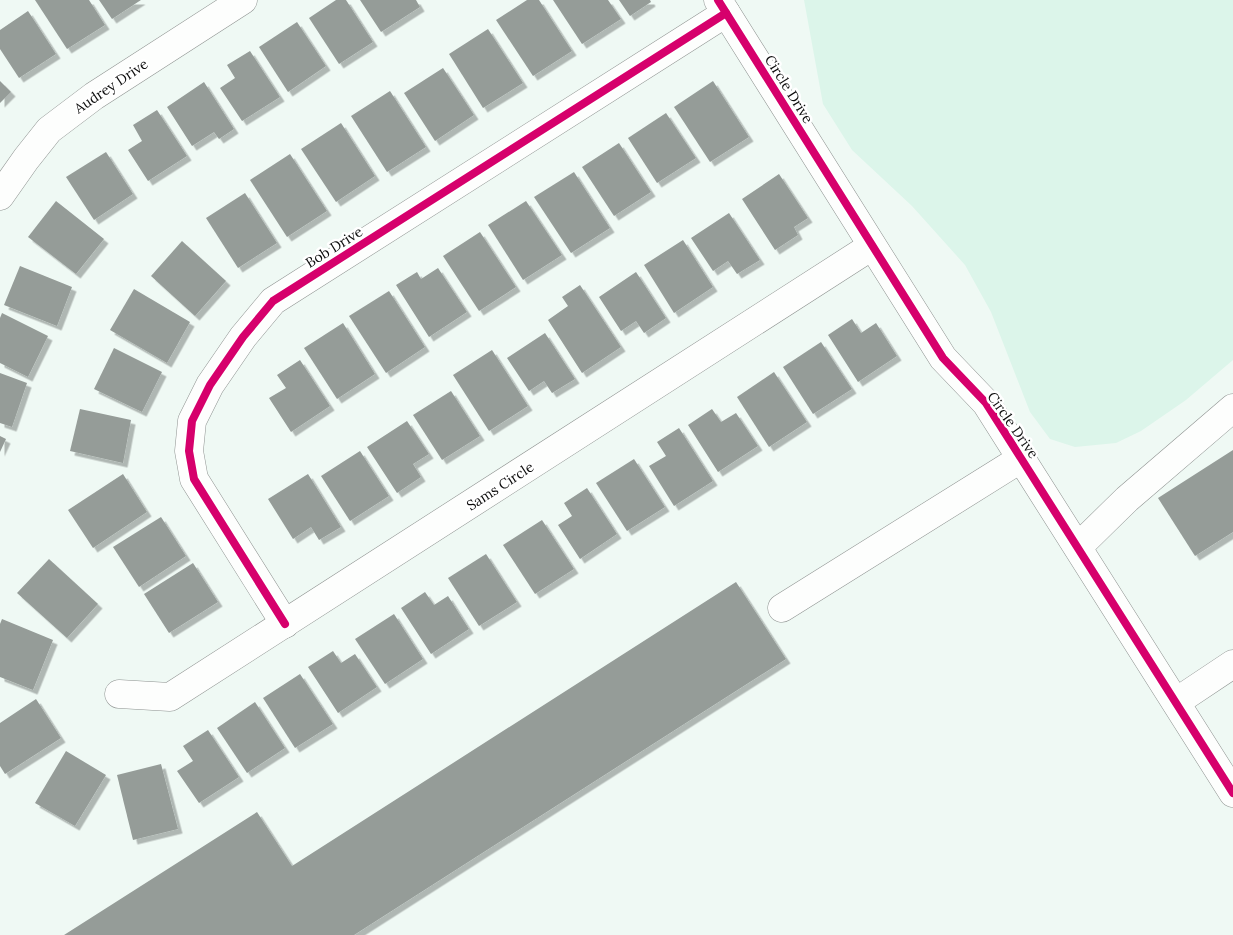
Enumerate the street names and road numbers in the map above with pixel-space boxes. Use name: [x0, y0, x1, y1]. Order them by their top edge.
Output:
street label: Circle Drive: [761, 51, 817, 127]
street label: Audrey Drive: [70, 55, 152, 118]
street label: Bob Drive: [302, 222, 366, 272]
street label: Circle Drive: [983, 388, 1043, 462]
street label: Sams Circle: [463, 457, 537, 514]

